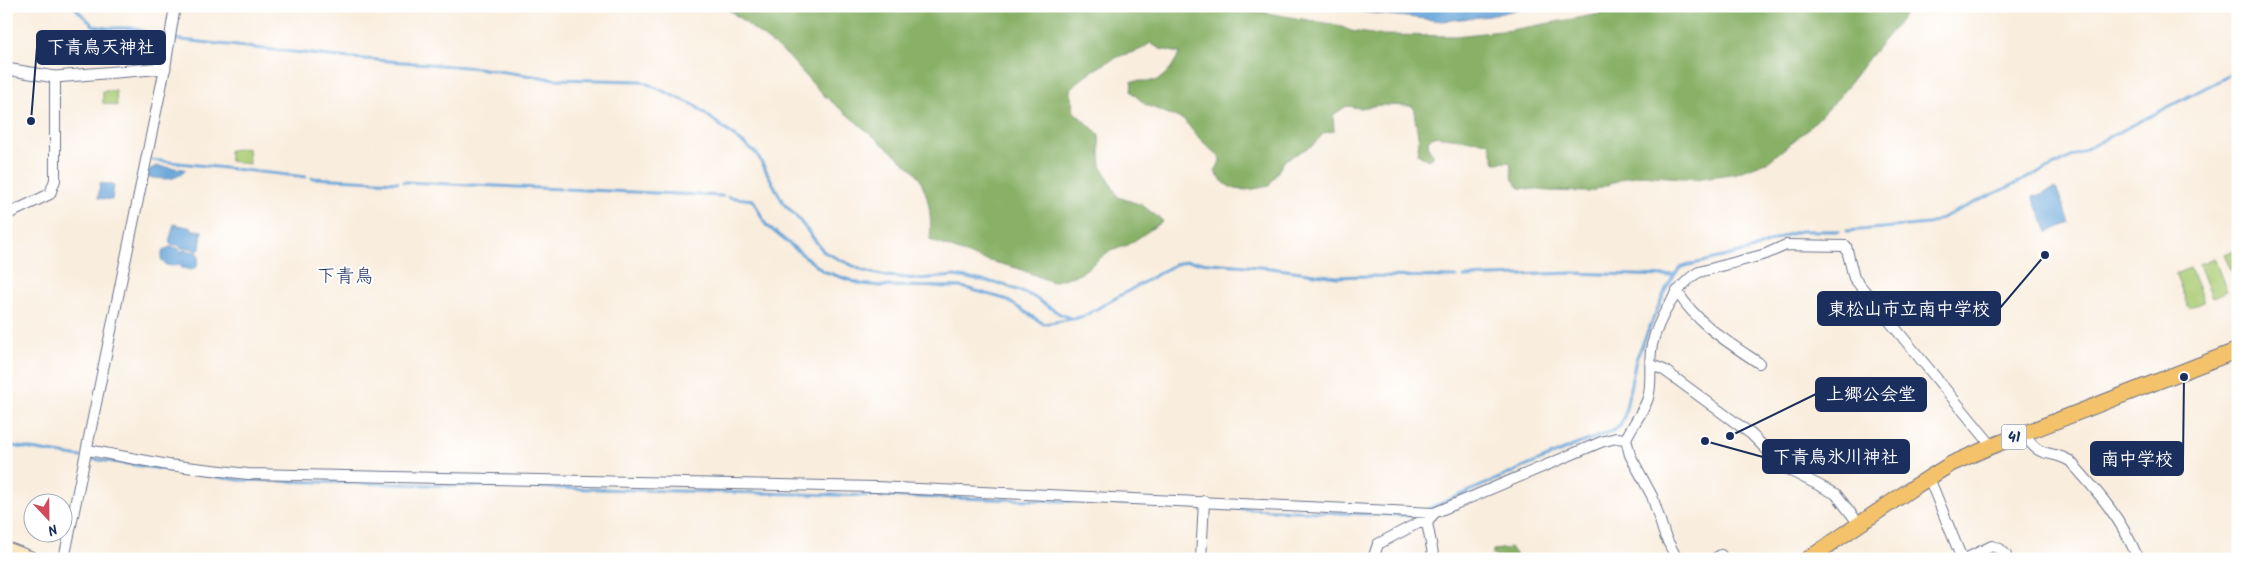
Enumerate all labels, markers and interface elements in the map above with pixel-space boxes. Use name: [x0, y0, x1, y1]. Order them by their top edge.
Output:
callout: 下青鳥天神社: [37, 31, 165, 64]
text: 下青鳥天神社: [47, 34, 155, 63]
district label: 下青鳥: [316, 262, 374, 292]
callout: 東松山市立南中学校: [1818, 292, 2000, 325]
text: 東松山市立南中学校: [1828, 296, 1990, 325]
callout: 上郷公会堂: [1816, 378, 1926, 411]
text: 上郷公会堂: [1826, 381, 1916, 410]
road number: 41: [2002, 424, 2026, 450]
callout: 下青鳥氷川神社: [1763, 440, 1909, 473]
callout: 南中学校: [2091, 442, 2183, 475]
text: 下青鳥氷川神社: [1773, 444, 1899, 473]
text: 南中学校: [2101, 446, 2173, 475]
north arrow: [22, 492, 72, 542]
text: N: [44, 517, 61, 541]

